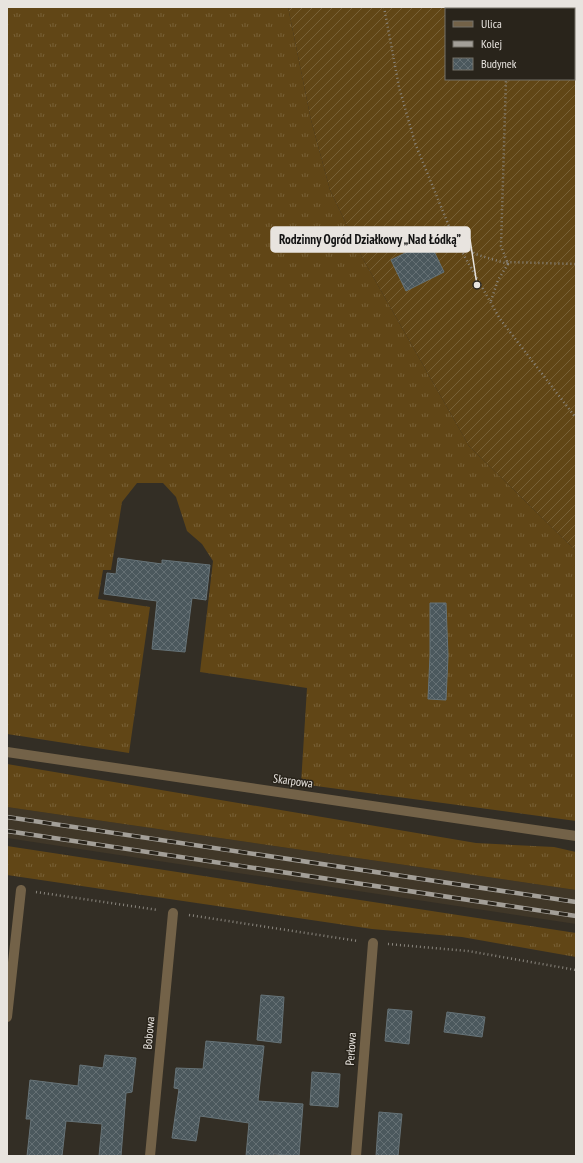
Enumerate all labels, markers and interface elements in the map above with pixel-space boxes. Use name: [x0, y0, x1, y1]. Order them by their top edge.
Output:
legend: [445, 8, 575, 80]
text: Ulica: [481, 16, 502, 31]
text: Kolej: [481, 36, 502, 51]
text: Budynek: [481, 56, 517, 71]
callout: Rodzinny Ogród Działkowy „Nad Łódką”: [271, 227, 470, 252]
text: Rodzinny Ogród Działkowy „Nad Łódką”: [279, 231, 462, 248]
street label: Skarpowa: [272, 770, 314, 791]
street label: Bobowa: [140, 1016, 157, 1050]
street label: Perłowa: [342, 1032, 359, 1066]

